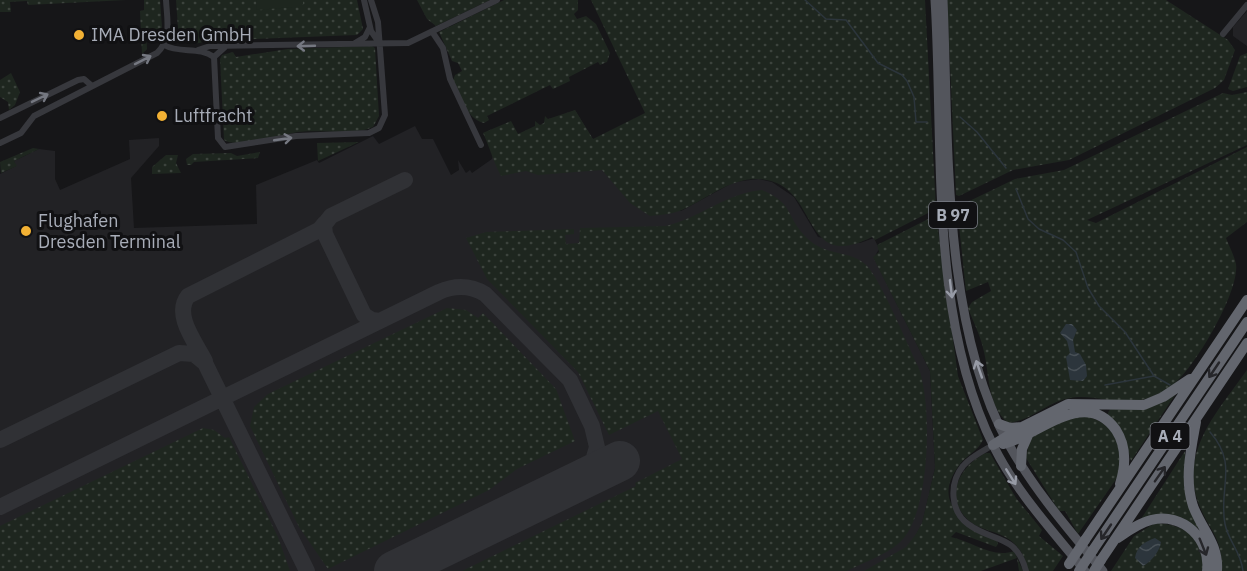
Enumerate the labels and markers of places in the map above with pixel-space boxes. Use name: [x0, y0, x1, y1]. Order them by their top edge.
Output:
place label: IMA Dresden GmbH: [91, 23, 252, 46]
marker: IMA Dresden GmbH: [72, 28, 86, 42]
place label: Luftfracht: [174, 104, 253, 127]
marker: Luftfracht: [155, 109, 169, 123]
place label: Flughafen Dresden Terminal: [38, 209, 181, 253]
marker: Flughafen Dresden Terminal: [19, 224, 33, 238]

